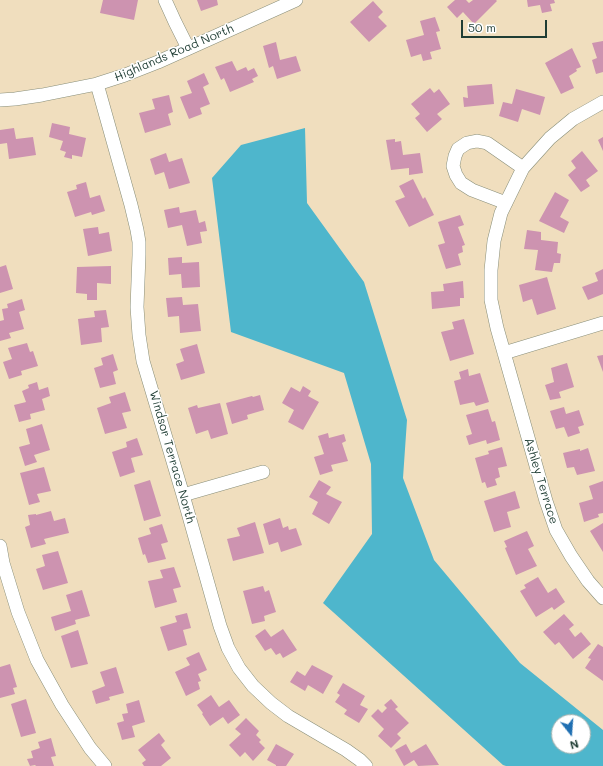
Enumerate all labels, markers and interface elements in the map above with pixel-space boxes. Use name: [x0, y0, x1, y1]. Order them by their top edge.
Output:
scale bar: [463, 12, 549, 38]
text: 50 m: [468, 19, 496, 35]
street label: Highlands Road North: [112, 21, 236, 85]
street label: Windsor Terrace North: [146, 389, 198, 525]
street label: Ashley Terrace: [521, 436, 561, 526]
north arrow: [551, 714, 591, 754]
text: N: [568, 737, 581, 753]

